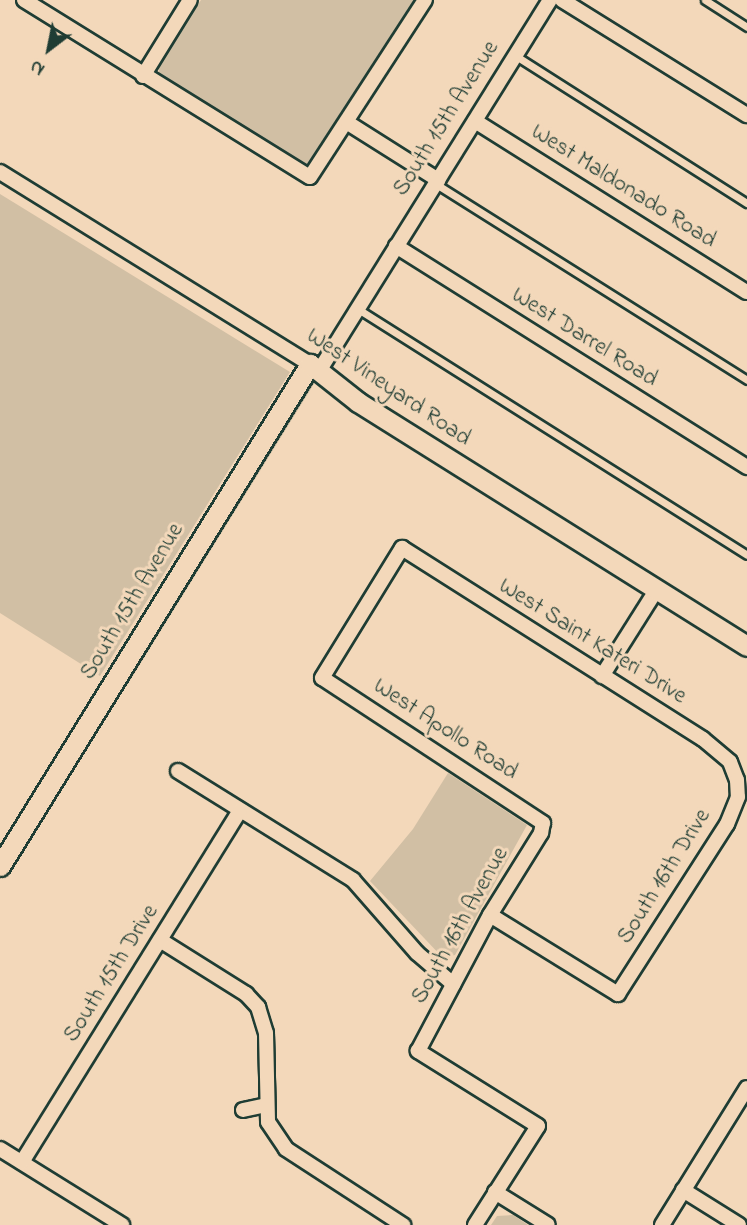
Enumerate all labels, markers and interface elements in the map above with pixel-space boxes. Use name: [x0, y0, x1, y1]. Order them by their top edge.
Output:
north arrow: [14, 14, 84, 84]
street label: South 15th Avenue: [388, 36, 506, 202]
text: N: [25, 52, 50, 82]
street label: West Maldonado Road: [525, 119, 721, 255]
street label: West Darrel Road: [506, 282, 662, 394]
street label: West Vineyard Road: [301, 323, 475, 453]
street label: South 15th Avenue: [75, 519, 191, 685]
street label: West Saint Kateri Drive: [493, 573, 691, 711]
street label: West Apollo Road: [368, 673, 522, 787]
street label: South 16th Drive: [612, 804, 718, 950]
street label: South 16th Avenue: [407, 843, 515, 1009]
street label: South 15th Drive: [59, 900, 165, 1048]

